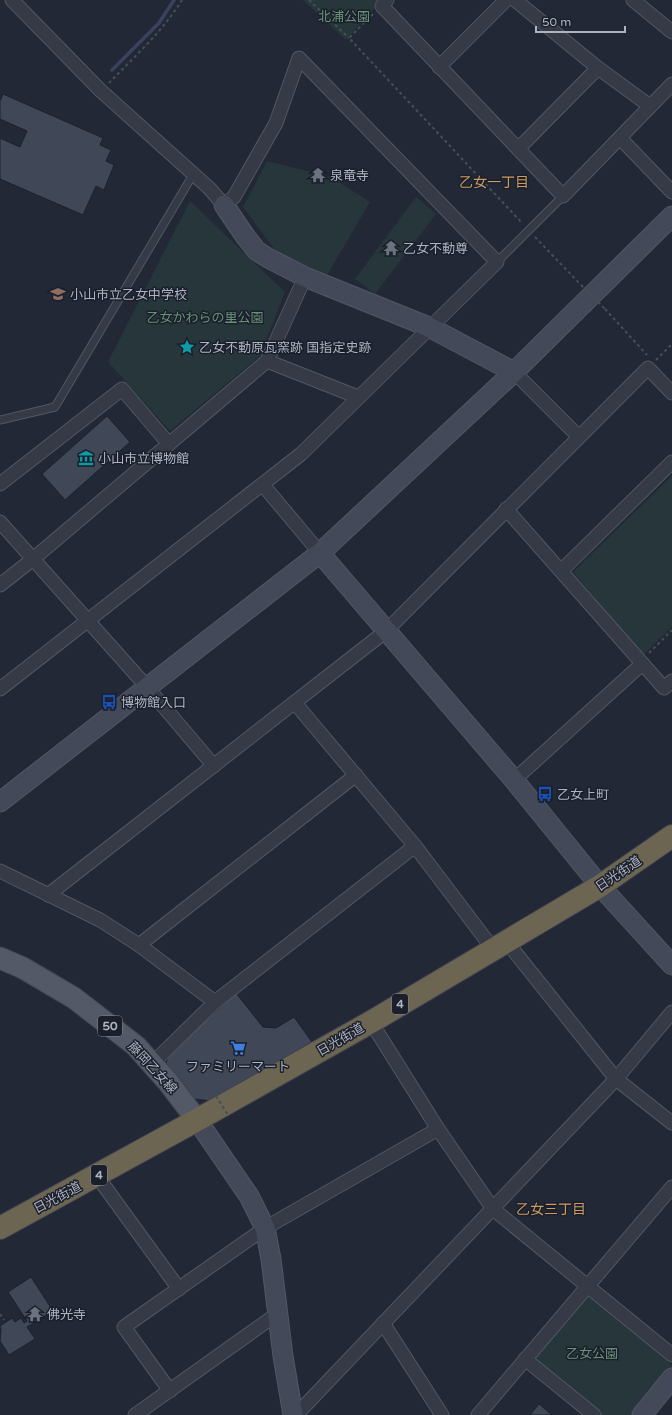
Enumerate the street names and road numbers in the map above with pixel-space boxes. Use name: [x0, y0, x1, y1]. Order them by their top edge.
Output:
street label: 日光街道: [593, 853, 645, 895]
road number: 4: [392, 994, 408, 1014]
road number: 50: [98, 1016, 122, 1036]
street label: 日光街道: [314, 1020, 367, 1060]
street label: 藤岡乙女線: [124, 1038, 180, 1097]
road number: 4: [91, 1165, 107, 1185]
street label: 日光街道: [31, 1179, 84, 1217]

